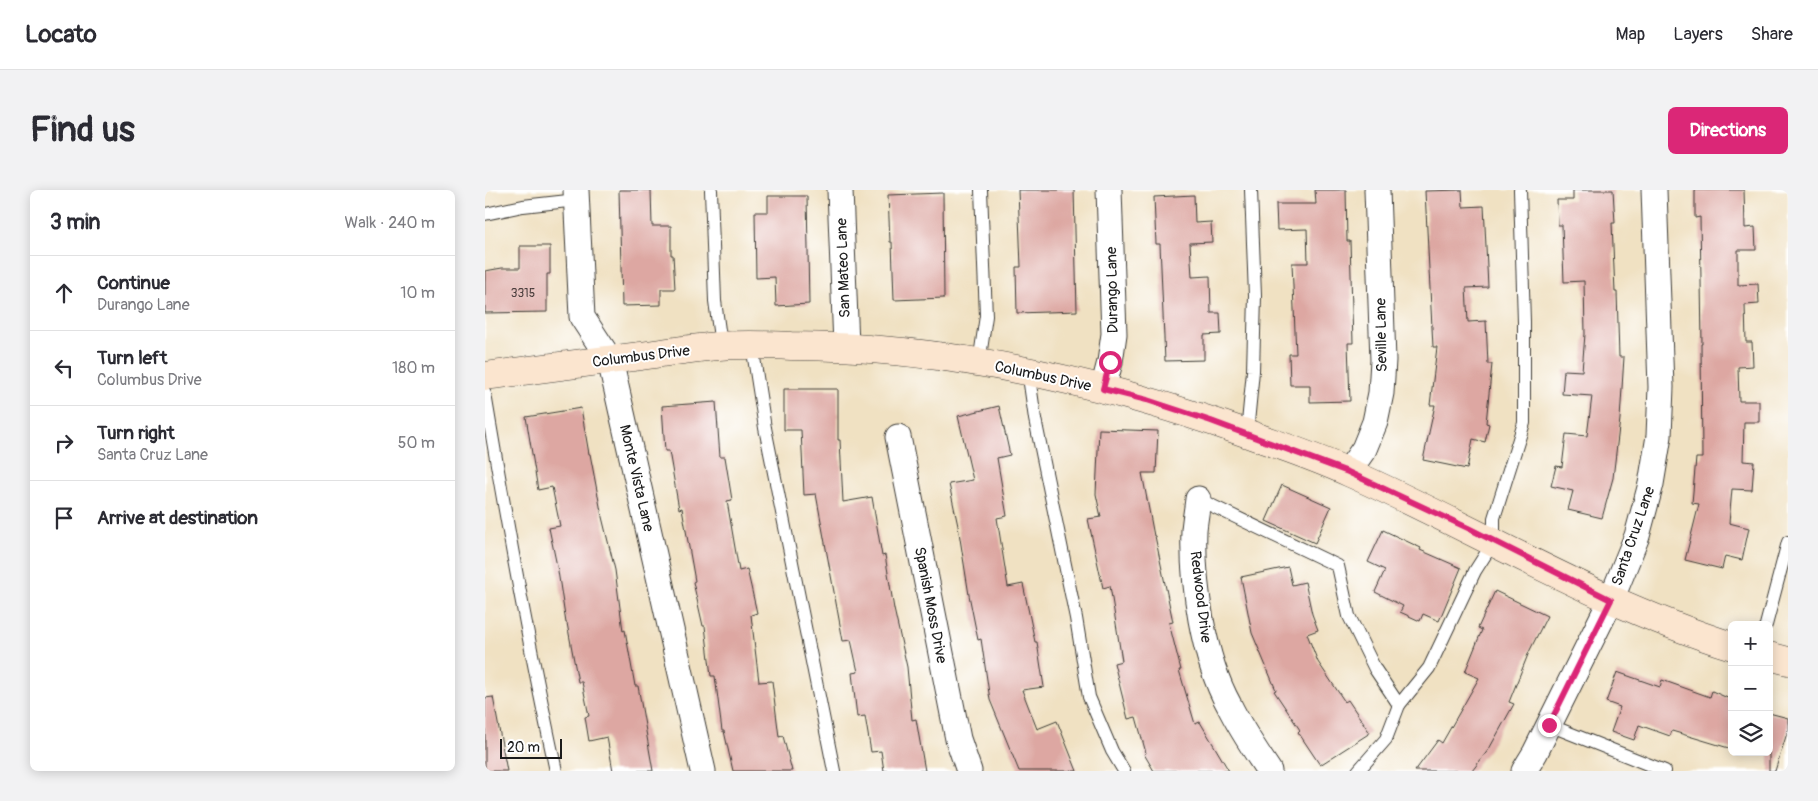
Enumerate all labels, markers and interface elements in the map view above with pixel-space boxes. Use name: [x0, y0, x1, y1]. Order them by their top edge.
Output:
text: Locato: [25, 20, 97, 49]
text: Map: [1616, 23, 1645, 46]
text: Layers: [1673, 23, 1723, 46]
text: Share: [1751, 23, 1793, 46]
button: Directions: [1668, 107, 1788, 154]
text: Find us: [30, 108, 135, 152]
text: 3 min: [50, 209, 100, 236]
text: Walk · 240 m: [344, 213, 435, 233]
street label: San Mateo Lane: [832, 217, 855, 318]
street label: Durango Lane: [1102, 246, 1123, 334]
text: Continue: [97, 271, 170, 295]
icon: ahead: [50, 279, 78, 307]
text: 10 m: [400, 283, 435, 303]
house number: 3315: [511, 286, 535, 301]
text: Durango Lane: [97, 295, 190, 315]
street label: Seville Lane: [1371, 297, 1392, 372]
street label: Columbus Drive: [591, 341, 692, 372]
text: Turn left: [97, 346, 167, 370]
route start: [1099, 351, 1122, 374]
icon: left: [50, 354, 78, 382]
street label: Columbus Drive: [993, 357, 1093, 396]
text: 180 m: [392, 358, 435, 378]
text: Columbus Drive: [97, 370, 202, 390]
text: Turn right: [97, 421, 175, 445]
street label: Monte Vista Lane: [615, 423, 658, 534]
icon: right: [50, 429, 78, 457]
text: 50 m: [398, 433, 435, 453]
text: Santa Cruz Lane: [97, 445, 208, 465]
street label: Santa Cruz Lane: [1608, 483, 1660, 588]
icon: arrive: [50, 504, 78, 532]
text: Arrive at destination: [97, 506, 258, 530]
street label: Spanish Moss Drive: [910, 545, 951, 665]
street label: Redwood Drive: [1185, 550, 1216, 645]
map controls: [1728, 621, 1773, 756]
button: +: [1728, 621, 1773, 666]
button: −: [1728, 666, 1773, 711]
button: layers: [1728, 711, 1773, 756]
route end: [1538, 714, 1561, 737]
scale bar: [500, 736, 563, 759]
text: 20 m: [507, 739, 540, 756]

